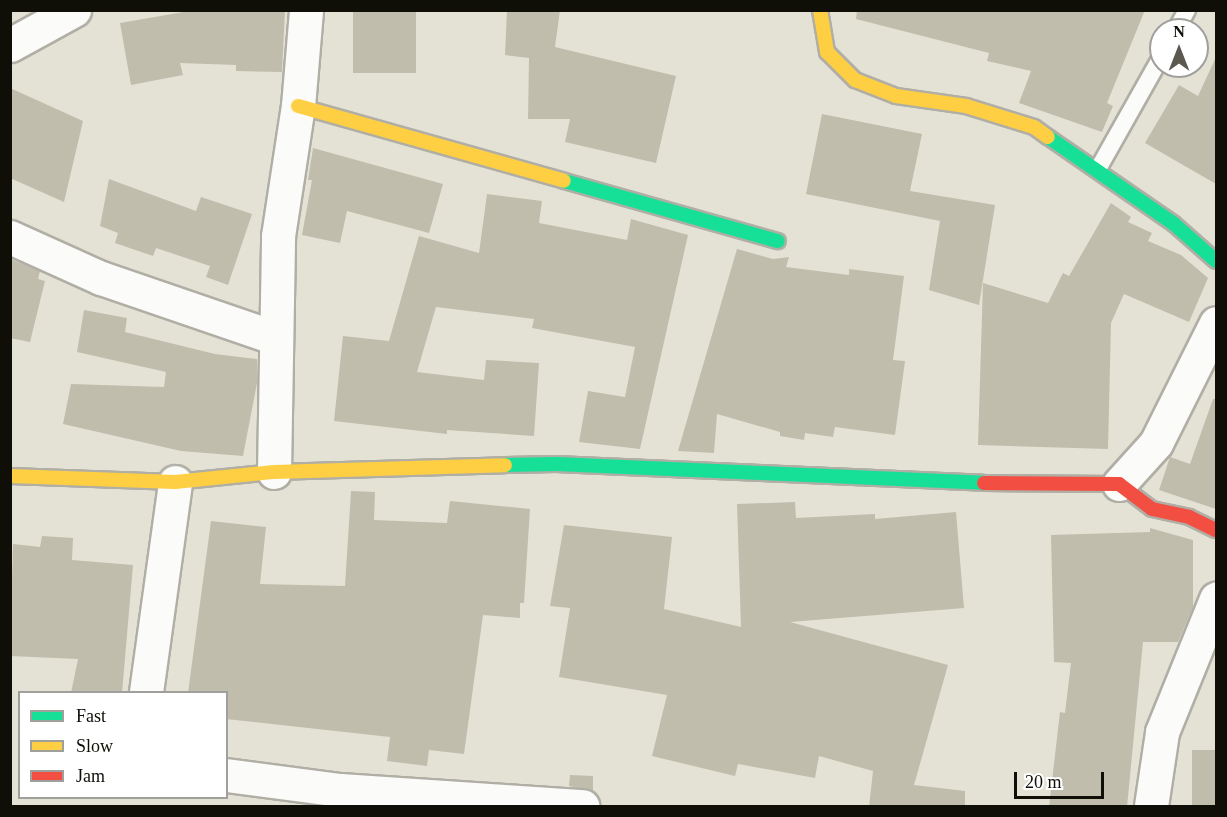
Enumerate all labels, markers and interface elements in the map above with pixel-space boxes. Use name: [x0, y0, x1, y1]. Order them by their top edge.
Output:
north arrow: [1149, 18, 1209, 78]
text: N: [1173, 23, 1185, 40]
legend: [18, 691, 228, 799]
text: Fast: [76, 706, 106, 726]
text: Slow: [76, 736, 113, 756]
scale bar: [1017, 760, 1107, 798]
text: Jam: [76, 766, 105, 786]
text: 20 m: [1025, 772, 1062, 792]

